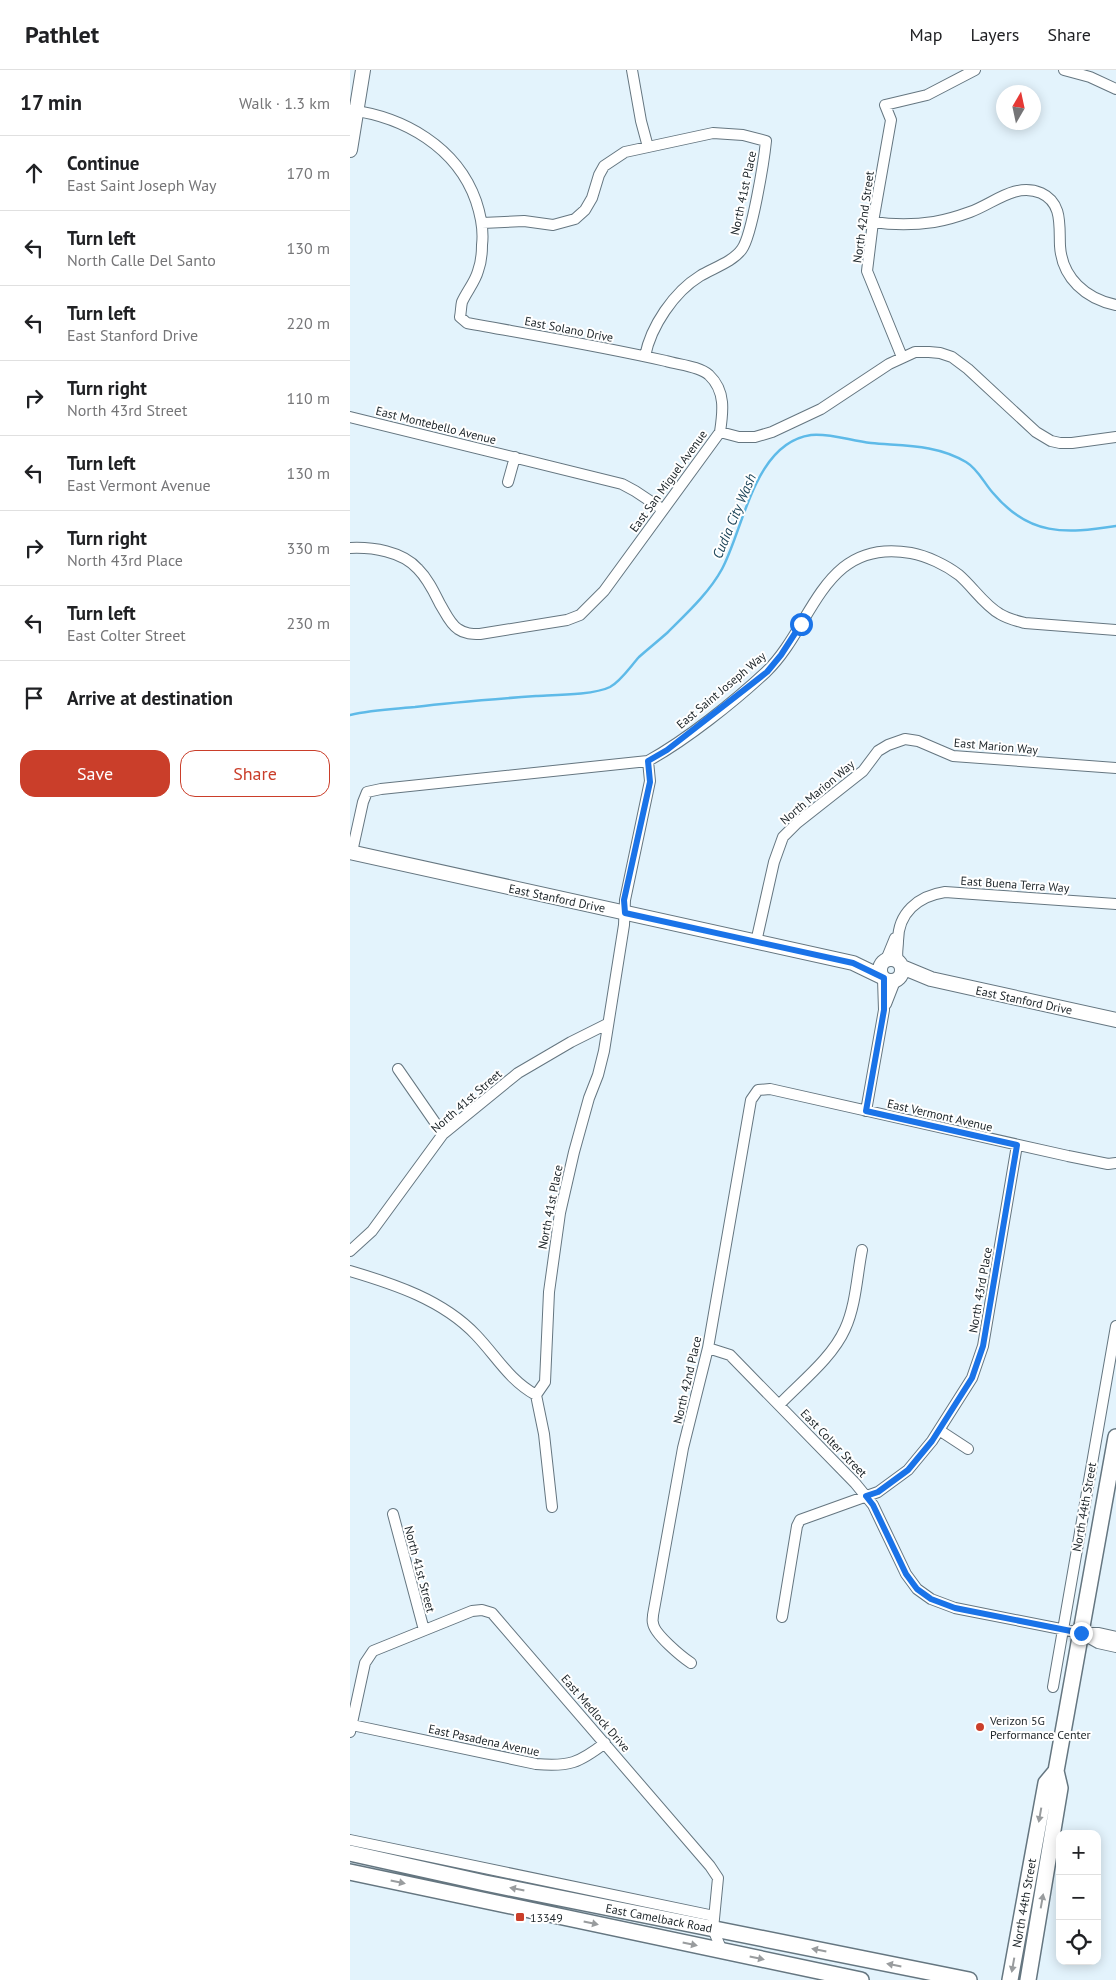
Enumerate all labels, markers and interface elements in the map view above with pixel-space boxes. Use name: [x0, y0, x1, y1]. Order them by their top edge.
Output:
text: Pathlet: [25, 19, 99, 50]
text: Map: [910, 23, 942, 46]
text: Layers: [970, 23, 1019, 46]
text: Share: [1047, 23, 1091, 46]
north arrow: [996, 85, 1041, 130]
text: 17 min: [20, 89, 82, 116]
text: Walk · 1.3 km: [239, 93, 330, 113]
street label: North 41st Place: [727, 150, 759, 236]
text: Continue: [67, 151, 139, 175]
icon: ahead: [20, 159, 48, 187]
text: 170 m: [287, 163, 330, 183]
street label: North 42nd Street: [849, 170, 877, 264]
text: East Saint Joseph Way: [67, 175, 217, 195]
text: Turn left: [67, 226, 136, 250]
icon: left: [20, 234, 48, 262]
text: 130 m: [287, 238, 330, 258]
text: North Calle Del Santo: [67, 250, 216, 270]
text: Turn left: [67, 301, 136, 325]
icon: left: [20, 309, 48, 337]
text: 220 m: [287, 313, 330, 333]
street label: East Solano Drive: [523, 313, 615, 345]
text: East Stanford Drive: [67, 325, 198, 345]
text: Turn right: [67, 376, 147, 400]
icon: right: [20, 384, 48, 412]
text: 110 m: [287, 388, 330, 408]
text: North 43rd Street: [67, 400, 187, 420]
street label: East Montebello Avenue: [374, 403, 498, 447]
street label: East San Miguel Avenue: [626, 427, 710, 535]
text: Turn left: [67, 451, 136, 475]
icon: left: [20, 459, 48, 487]
text: 130 m: [287, 463, 330, 483]
water label: Cudia City Wash: [708, 471, 760, 561]
text: East Vermont Avenue: [67, 475, 211, 495]
text: Turn right: [67, 526, 147, 550]
icon: right: [20, 534, 48, 562]
text: 330 m: [287, 538, 330, 558]
text: North 43rd Place: [67, 550, 183, 570]
text: Turn left: [67, 601, 136, 625]
icon: left: [20, 609, 48, 637]
text: 230 m: [287, 613, 330, 633]
route start: [790, 613, 813, 636]
text: East Colter Street: [67, 625, 186, 645]
street label: East Saint Joseph Way: [673, 648, 769, 732]
icon: arrive: [20, 684, 48, 712]
text: Arrive at destination: [67, 686, 233, 710]
street label: East Marion Way: [953, 735, 1039, 757]
button: Save: [20, 750, 170, 797]
button: Share: [180, 750, 330, 797]
street label: North Marion Way: [777, 756, 858, 827]
street label: East Buena Terra Way: [960, 873, 1070, 895]
street label: East Stanford Drive: [507, 880, 607, 916]
street label: East Stanford Drive: [974, 982, 1074, 1018]
street label: North 41st Street: [428, 1066, 504, 1136]
street label: East Vermont Avenue: [886, 1096, 994, 1134]
street label: North 41st Place: [534, 1164, 566, 1250]
street label: North 43rd Place: [965, 1246, 995, 1334]
street label: North 42nd Place: [670, 1335, 704, 1425]
street label: East Colter Street: [798, 1406, 870, 1480]
street label: North 44th Street: [1069, 1461, 1099, 1553]
street label: North 41st Street: [401, 1524, 439, 1614]
route end: [1070, 1622, 1093, 1645]
street label: East Medlock Drive: [558, 1671, 634, 1755]
place label: Verizon 5G Performance Center: [989, 1713, 1091, 1742]
street label: East Pasadena Avenue: [427, 1721, 541, 1759]
marker: Verizon 5G Performance Center: [974, 1721, 986, 1733]
one-way arrow: [1035, 1808, 1043, 1824]
map controls: [1056, 1830, 1101, 1965]
button: +: [1056, 1830, 1101, 1875]
street label: North 44th Street: [1009, 1857, 1039, 1949]
button: −: [1056, 1875, 1101, 1920]
one-way arrow: [390, 1878, 405, 1886]
one-way arrow: [510, 1885, 525, 1893]
one-way arrow: [1038, 1893, 1046, 1909]
street label: East Camelback Road: [604, 1900, 714, 1936]
place label: 13349: [530, 1910, 563, 1925]
marker: 13349: [514, 1911, 526, 1923]
one-way arrow: [583, 1920, 599, 1928]
button: locate: [1056, 1920, 1101, 1965]
one-way arrow: [683, 1940, 698, 1948]
one-way arrow: [811, 1946, 826, 1954]
one-way arrow: [750, 1955, 766, 1963]
one-way arrow: [1008, 1958, 1016, 1974]
one-way arrow: [886, 1961, 901, 1969]

